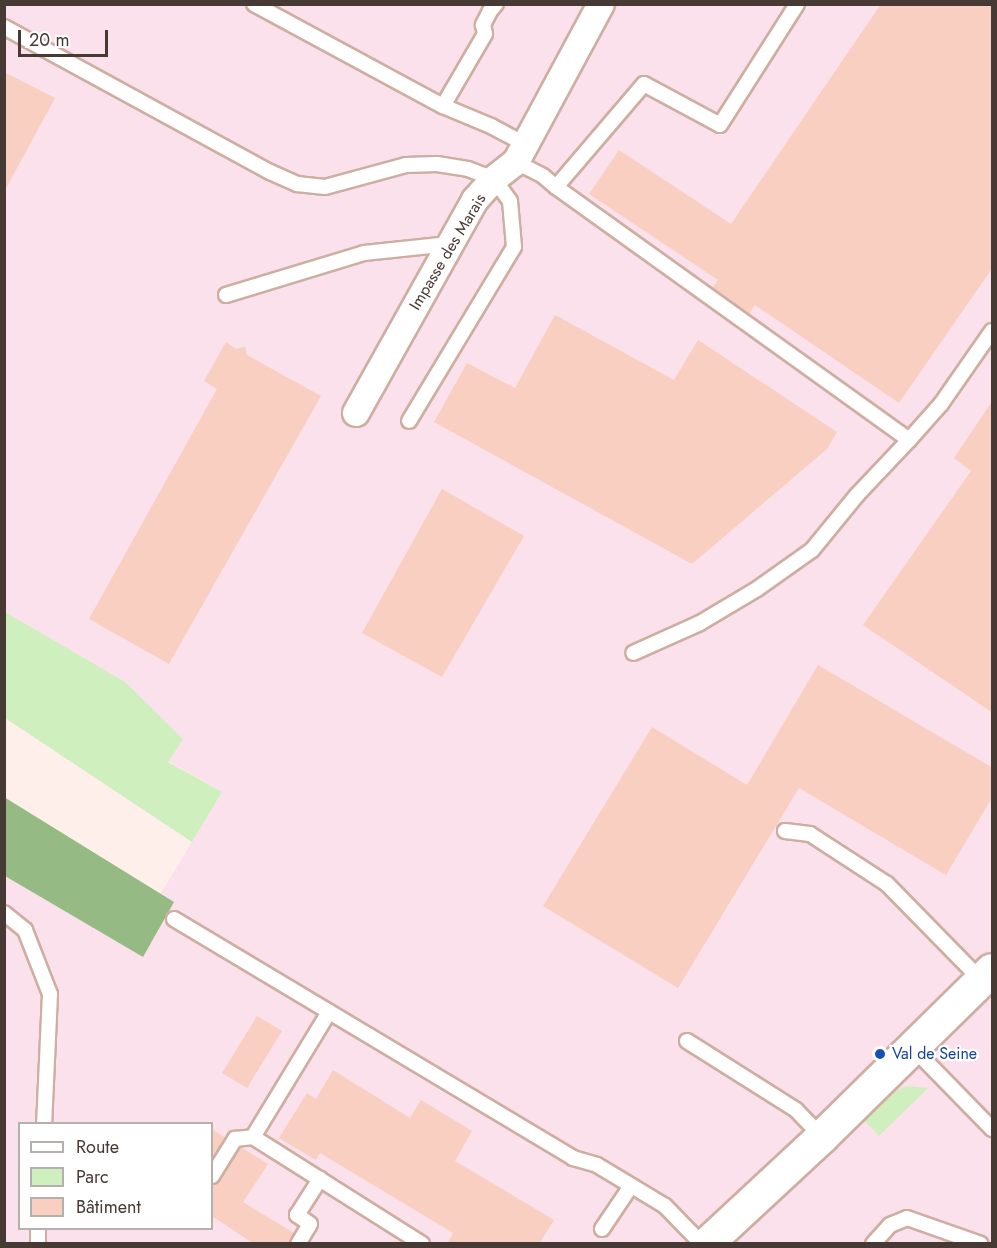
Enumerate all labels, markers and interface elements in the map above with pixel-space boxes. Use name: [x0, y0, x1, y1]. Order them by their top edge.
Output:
scale bar: [21, 18, 111, 56]
text: 20 m: [29, 27, 69, 53]
street label: Impasse des Marais: [406, 190, 490, 314]
place label: Val de Seine: [892, 1044, 977, 1064]
marker: Val de Seine: [873, 1047, 887, 1061]
legend: [18, 1122, 213, 1230]
text: Route: [76, 1134, 119, 1160]
text: Parc: [76, 1164, 109, 1190]
text: Bâtiment: [76, 1194, 141, 1220]

